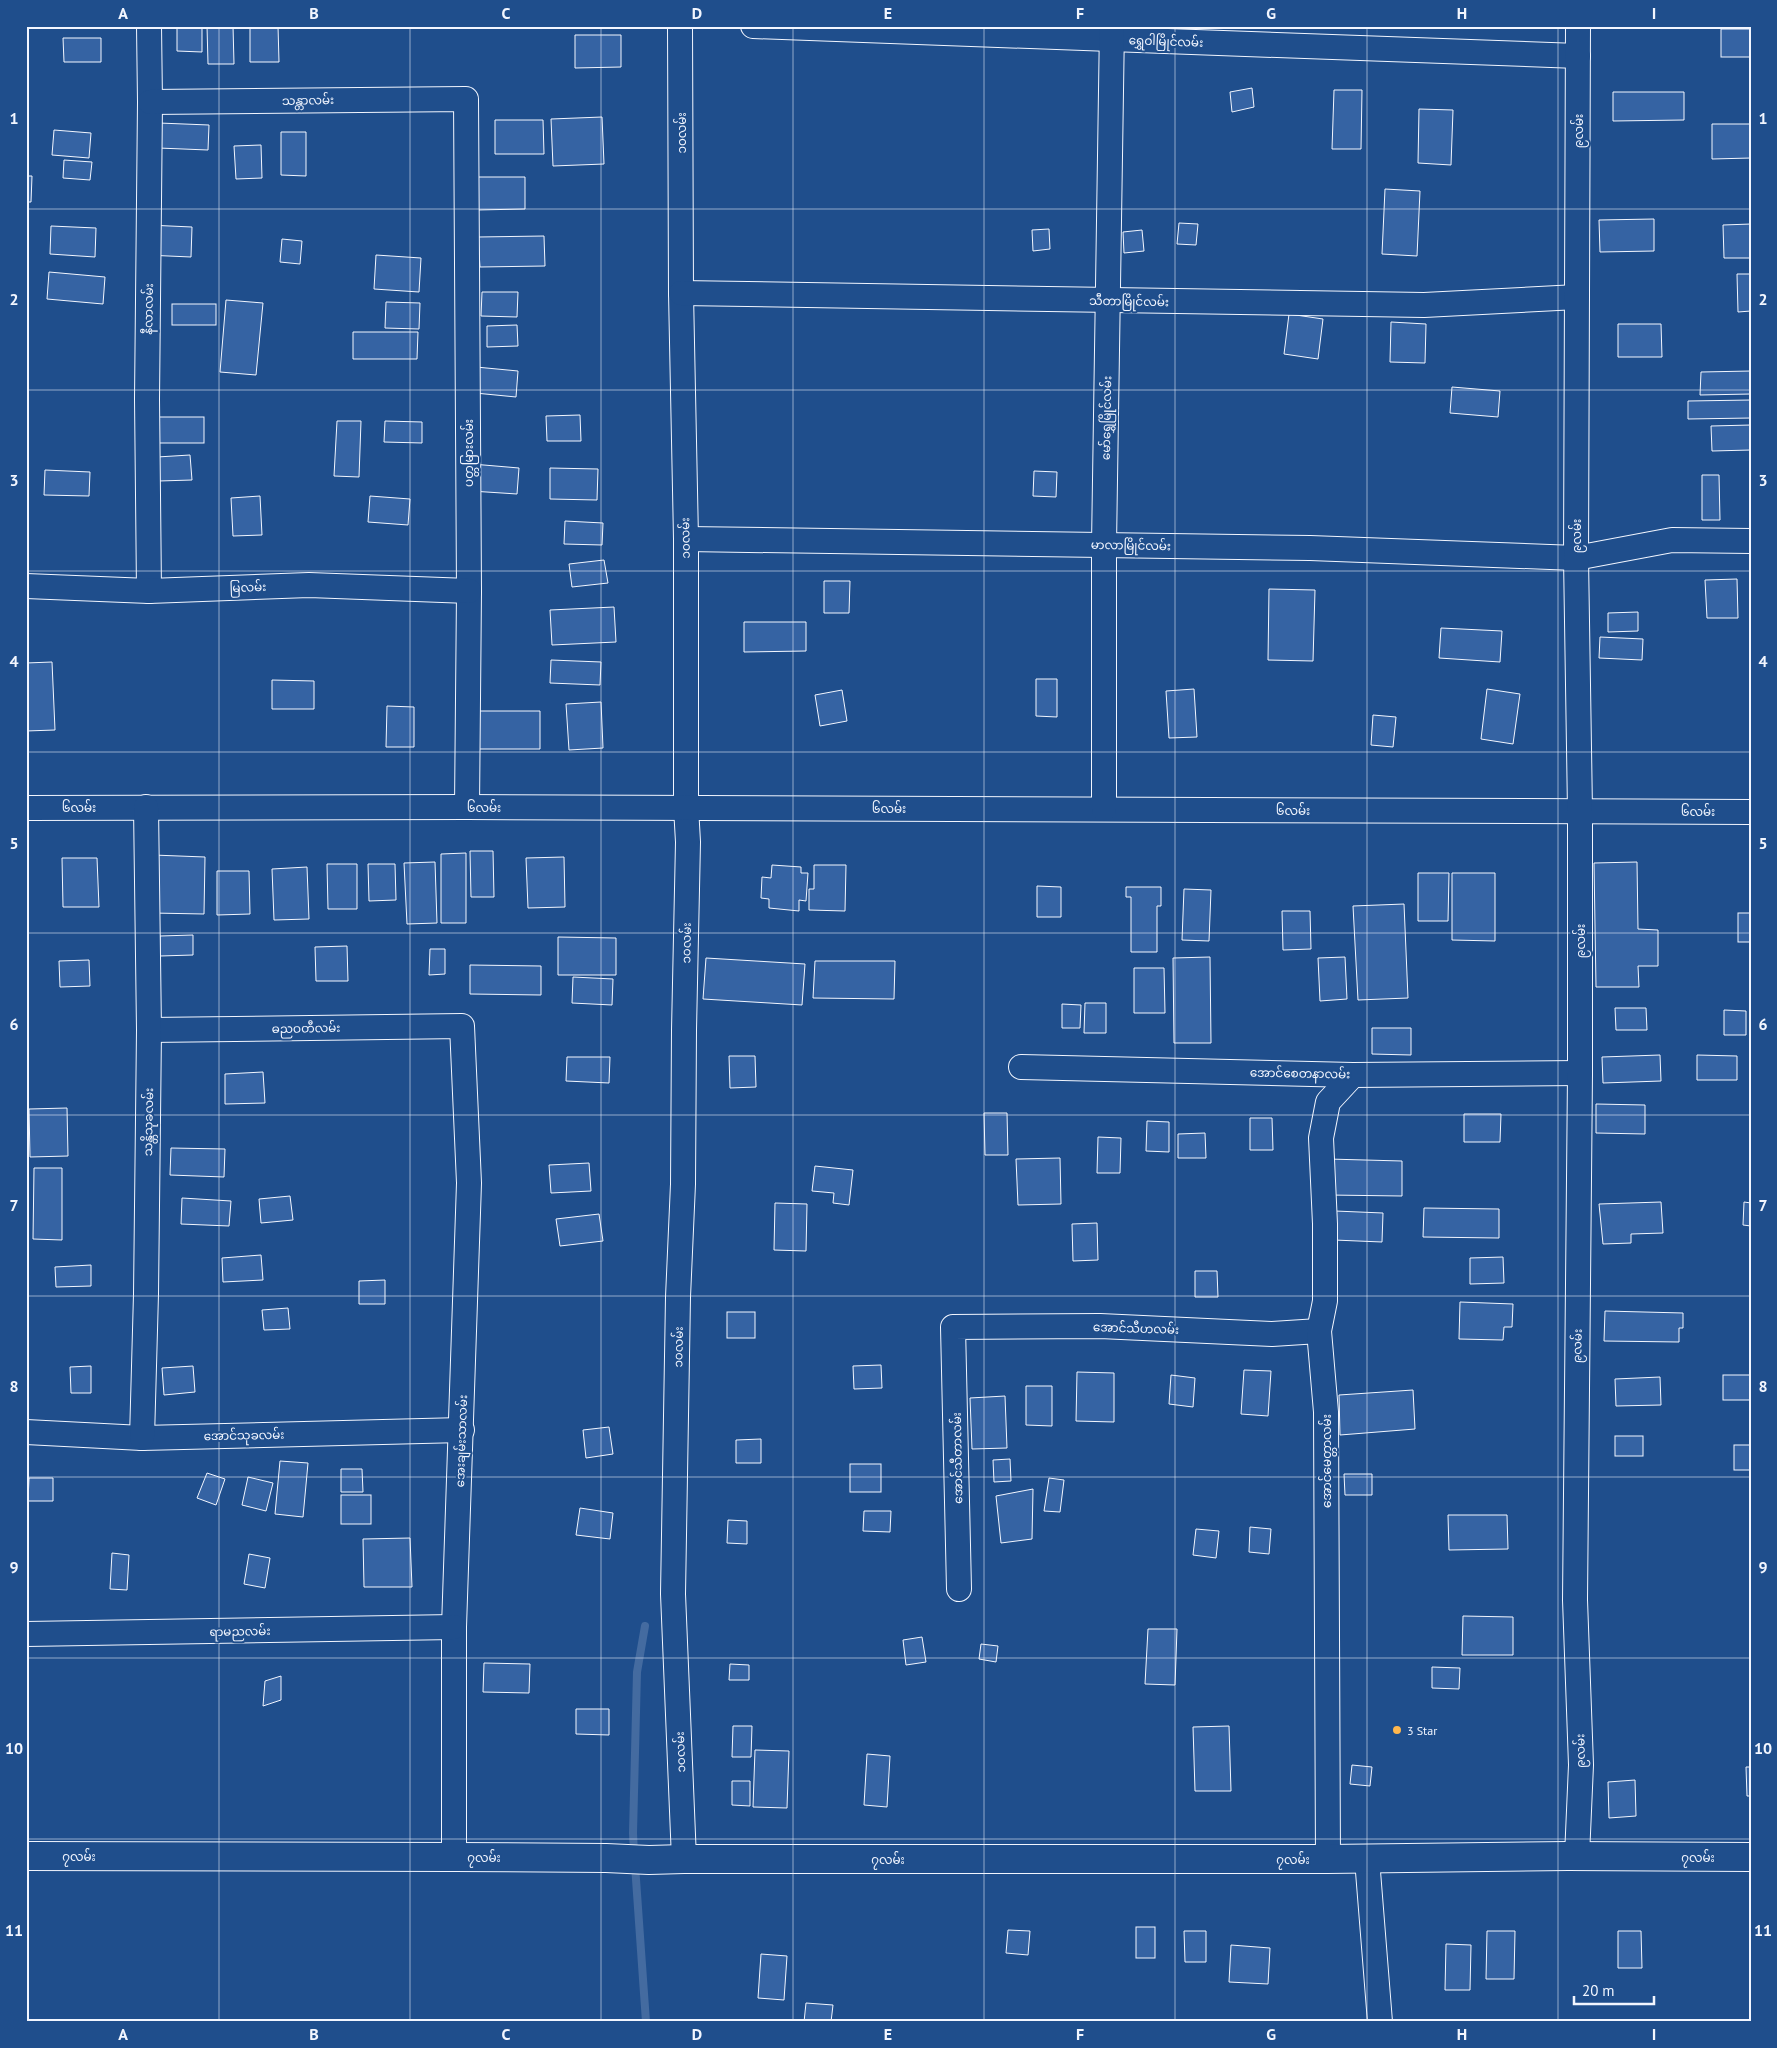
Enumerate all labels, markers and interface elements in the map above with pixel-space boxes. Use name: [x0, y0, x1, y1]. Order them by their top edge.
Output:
text: A: [118, 3, 128, 23]
text: B: [309, 3, 319, 23]
text: C: [502, 3, 511, 23]
text: D: [692, 3, 702, 23]
text: E: [884, 3, 892, 23]
text: F: [1076, 3, 1084, 23]
text: G: [1266, 3, 1276, 23]
text: H: [1457, 3, 1467, 23]
text: I: [1652, 3, 1656, 23]
street label: ရွှေဝါမြိုင်လမ်း: [1128, 31, 1204, 53]
street label: သန္တာလမ်း: [282, 91, 334, 111]
text: 1: [9, 108, 19, 128]
text: 1: [1758, 108, 1768, 128]
street label: ၁၀လမ်း: [673, 112, 689, 154]
street label: ၉လမ်း: [1570, 114, 1589, 148]
street label: နီလာလမ်း: [139, 283, 159, 335]
text: 2: [9, 289, 19, 309]
text: 2: [1758, 289, 1768, 309]
street label: သီတာမြိုင်လမ်း: [1089, 292, 1169, 312]
street label: မော်ရွှေမြိုင်လမ်း: [1097, 376, 1117, 460]
street label: ပတ္တမြားလမ်း: [460, 419, 479, 487]
text: 3: [9, 470, 19, 490]
text: 3: [1758, 470, 1768, 490]
street label: ၁၀လမ်း: [676, 517, 693, 559]
street label: ၉လမ်း: [1568, 519, 1587, 553]
street label: မာလာမြိုင်လမ်း: [1091, 536, 1171, 556]
street label: မြလမ်း: [229, 578, 267, 598]
text: 4: [9, 651, 19, 671]
text: 4: [1758, 651, 1768, 671]
street label: ၆လမ်း: [62, 799, 96, 815]
street label: ၆လမ်း: [467, 799, 501, 815]
street label: ၆လမ်း: [872, 800, 906, 816]
street label: ၆လမ်း: [1276, 802, 1310, 818]
street label: ၆လမ်း: [1681, 803, 1715, 819]
text: 5: [9, 833, 19, 853]
text: 5: [1758, 833, 1768, 853]
street label: ၁၀လမ်း: [677, 922, 694, 964]
street label: ၉လမ်း: [1572, 924, 1591, 958]
text: 6: [9, 1014, 19, 1034]
text: 6: [1758, 1014, 1768, 1034]
street label: ဓညဝတီလမ်း: [271, 1019, 341, 1039]
street label: အောင်စေတနာလမ်း: [1250, 1064, 1350, 1084]
street label: သန္တိသုခလမ်း: [139, 1088, 159, 1156]
text: 7: [9, 1195, 19, 1215]
text: 7: [1758, 1195, 1768, 1215]
street label: အောင်သီဟလမ်း: [1093, 1318, 1179, 1337]
street label: ၁၀လမ်း: [669, 1326, 686, 1368]
street label: ၉လမ်း: [1568, 1329, 1588, 1363]
text: 8: [9, 1376, 19, 1396]
text: 8: [1758, 1376, 1768, 1396]
street label: အေးချမ်းသာလမ်း: [451, 1394, 473, 1488]
street label: အောင်သီတာလမ်း: [948, 1412, 965, 1504]
street label: အောင်မေတ္တာလမ်း: [1318, 1414, 1337, 1508]
street label: အောင်သုခလမ်း: [203, 1426, 285, 1446]
text: 9: [9, 1557, 19, 1577]
text: 9: [1758, 1557, 1768, 1577]
street label: ရာမညလမ်း: [209, 1622, 271, 1642]
place label: 3 Star: [1407, 1723, 1437, 1738]
marker: 3 Star: [1391, 1724, 1403, 1736]
street label: ၁၀လမ်း: [671, 1731, 688, 1773]
street label: ၉လမ်း: [1571, 1734, 1591, 1768]
text: 10: [5, 1738, 23, 1758]
text: 10: [1754, 1738, 1772, 1758]
street label: ၇လမ်း: [62, 1848, 96, 1867]
street label: ၇လမ်း: [467, 1849, 501, 1868]
street label: ၇လမ်း: [1681, 1849, 1715, 1868]
street label: ၇လမ်း: [871, 1851, 905, 1870]
street label: ၇လမ်း: [1276, 1851, 1310, 1870]
text: 11: [5, 1920, 23, 1940]
text: 11: [1754, 1920, 1772, 1940]
scale bar: [1574, 1973, 1654, 2005]
text: 20 m: [1582, 1981, 1615, 2000]
text: A: [118, 2024, 128, 2044]
text: B: [309, 2024, 319, 2044]
text: C: [502, 2024, 511, 2044]
text: D: [692, 2024, 702, 2044]
text: E: [884, 2024, 892, 2044]
text: F: [1076, 2024, 1084, 2044]
text: G: [1266, 2024, 1276, 2044]
text: H: [1457, 2024, 1467, 2044]
text: I: [1652, 2024, 1656, 2044]

